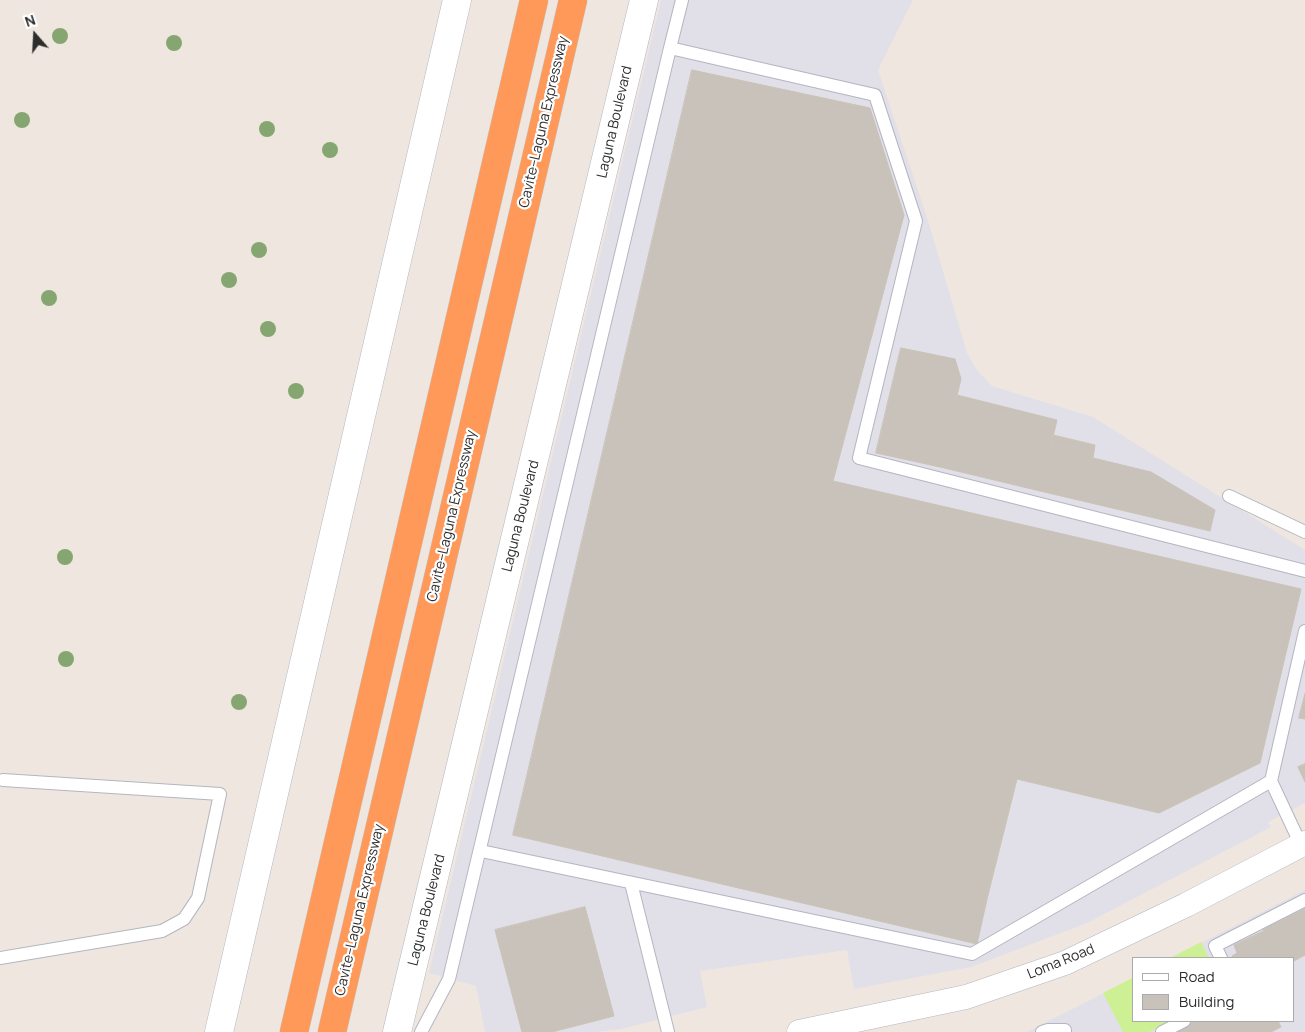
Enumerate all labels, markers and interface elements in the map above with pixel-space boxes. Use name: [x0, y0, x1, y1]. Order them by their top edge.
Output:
north arrow: [10, 10, 60, 60]
text: N: [22, 10, 38, 31]
street label: Cavite–Laguna Expressway: [516, 35, 572, 209]
street label: Laguna Boulevard: [594, 64, 636, 180]
street label: Cavite–Laguna Expressway: [424, 429, 480, 603]
street label: Laguna Boulevard: [499, 458, 543, 574]
street label: Cavite–Laguna Expressway: [332, 823, 388, 997]
street label: Laguna Boulevard: [405, 852, 449, 968]
street label: Loma Road: [1025, 941, 1097, 983]
legend: [1132, 957, 1295, 1022]
text: Road: [1179, 966, 1215, 987]
text: Building: [1179, 991, 1234, 1012]

